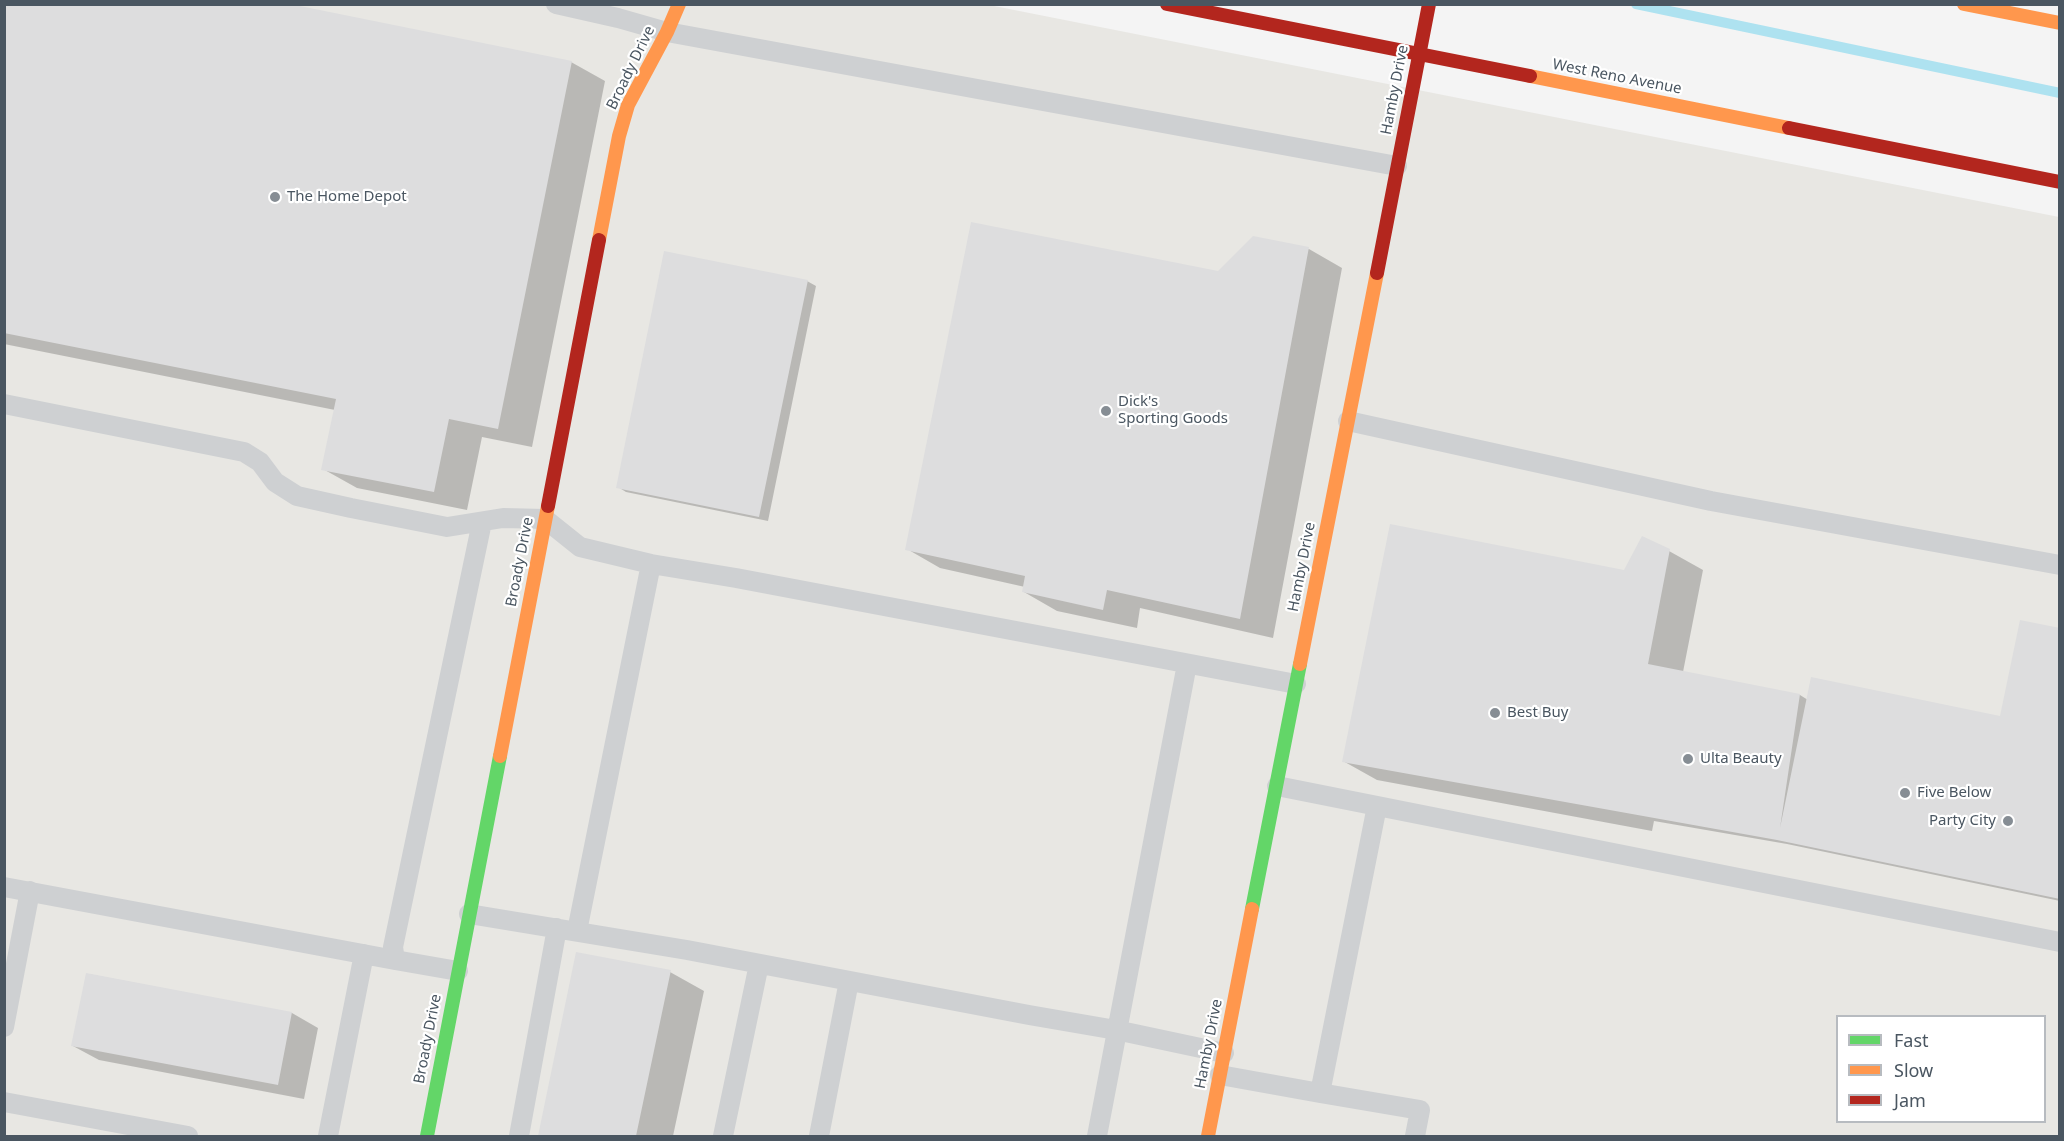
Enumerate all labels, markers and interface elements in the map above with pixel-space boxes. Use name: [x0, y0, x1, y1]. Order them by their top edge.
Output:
street label: Broady Drive: [603, 23, 659, 113]
street label: Hamby Drive: [1377, 44, 1413, 136]
street label: West Reno Avenue: [1551, 56, 1683, 98]
place label: The Home Depot: [287, 188, 407, 206]
marker: The Home Depot: [268, 190, 282, 204]
place label: Dick's Sporting Goods: [1118, 393, 1228, 428]
marker: Dick's Sporting Goods: [1099, 404, 1113, 418]
street label: Broady Drive: [502, 516, 538, 608]
street label: Hamby Drive: [1284, 521, 1320, 613]
place label: Best Buy: [1507, 704, 1568, 722]
marker: Best Buy: [1488, 706, 1502, 720]
place label: Ulta Beauty: [1700, 750, 1782, 768]
marker: Ulta Beauty: [1681, 752, 1695, 766]
place label: Five Below: [1917, 784, 1991, 802]
marker: Five Below: [1898, 786, 1912, 800]
place label: Party City: [1929, 812, 1996, 830]
marker: Party City: [2001, 814, 2015, 828]
street label: Broady Drive: [410, 993, 446, 1085]
street label: Hamby Drive: [1191, 998, 1227, 1090]
legend: [1836, 1015, 2046, 1123]
text: Fast: [1894, 1028, 1929, 1052]
text: Slow: [1894, 1058, 1933, 1082]
text: Jam: [1894, 1088, 1926, 1112]

